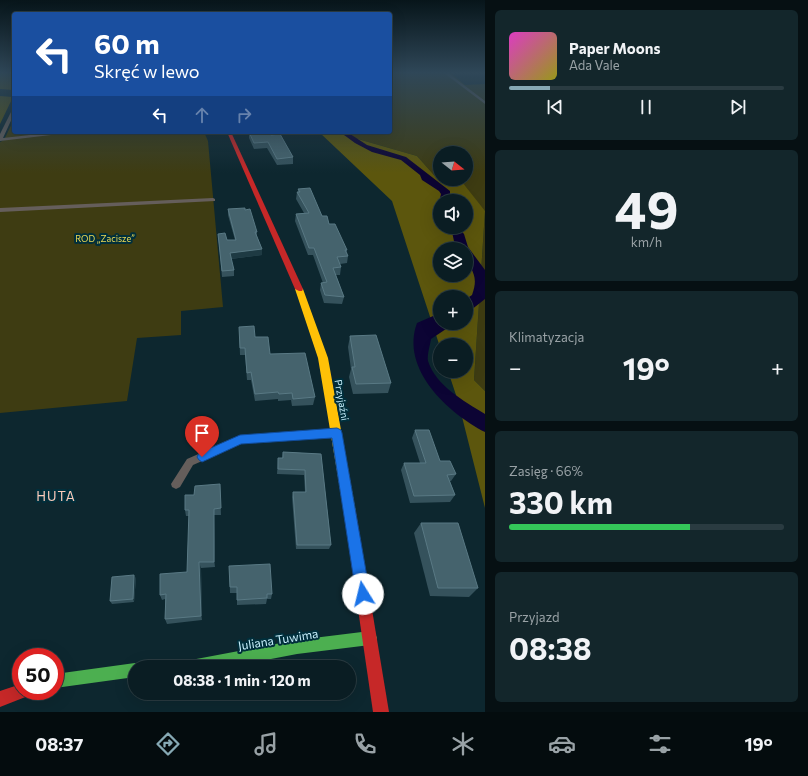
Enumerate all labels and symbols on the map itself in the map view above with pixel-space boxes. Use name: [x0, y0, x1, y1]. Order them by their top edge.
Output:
north arrow: [433, 146, 473, 186]
park label: ROD „Zacisze”: [75, 233, 135, 244]
street label: Przyjaźni: [332, 379, 352, 421]
pin: [185, 416, 219, 457]
district label: HUTA: [36, 488, 76, 504]
position arrow: [342, 573, 384, 615]
street label: Juliana Tuwima: [237, 626, 319, 653]
speed limit sign: 50: [12, 648, 64, 700]

